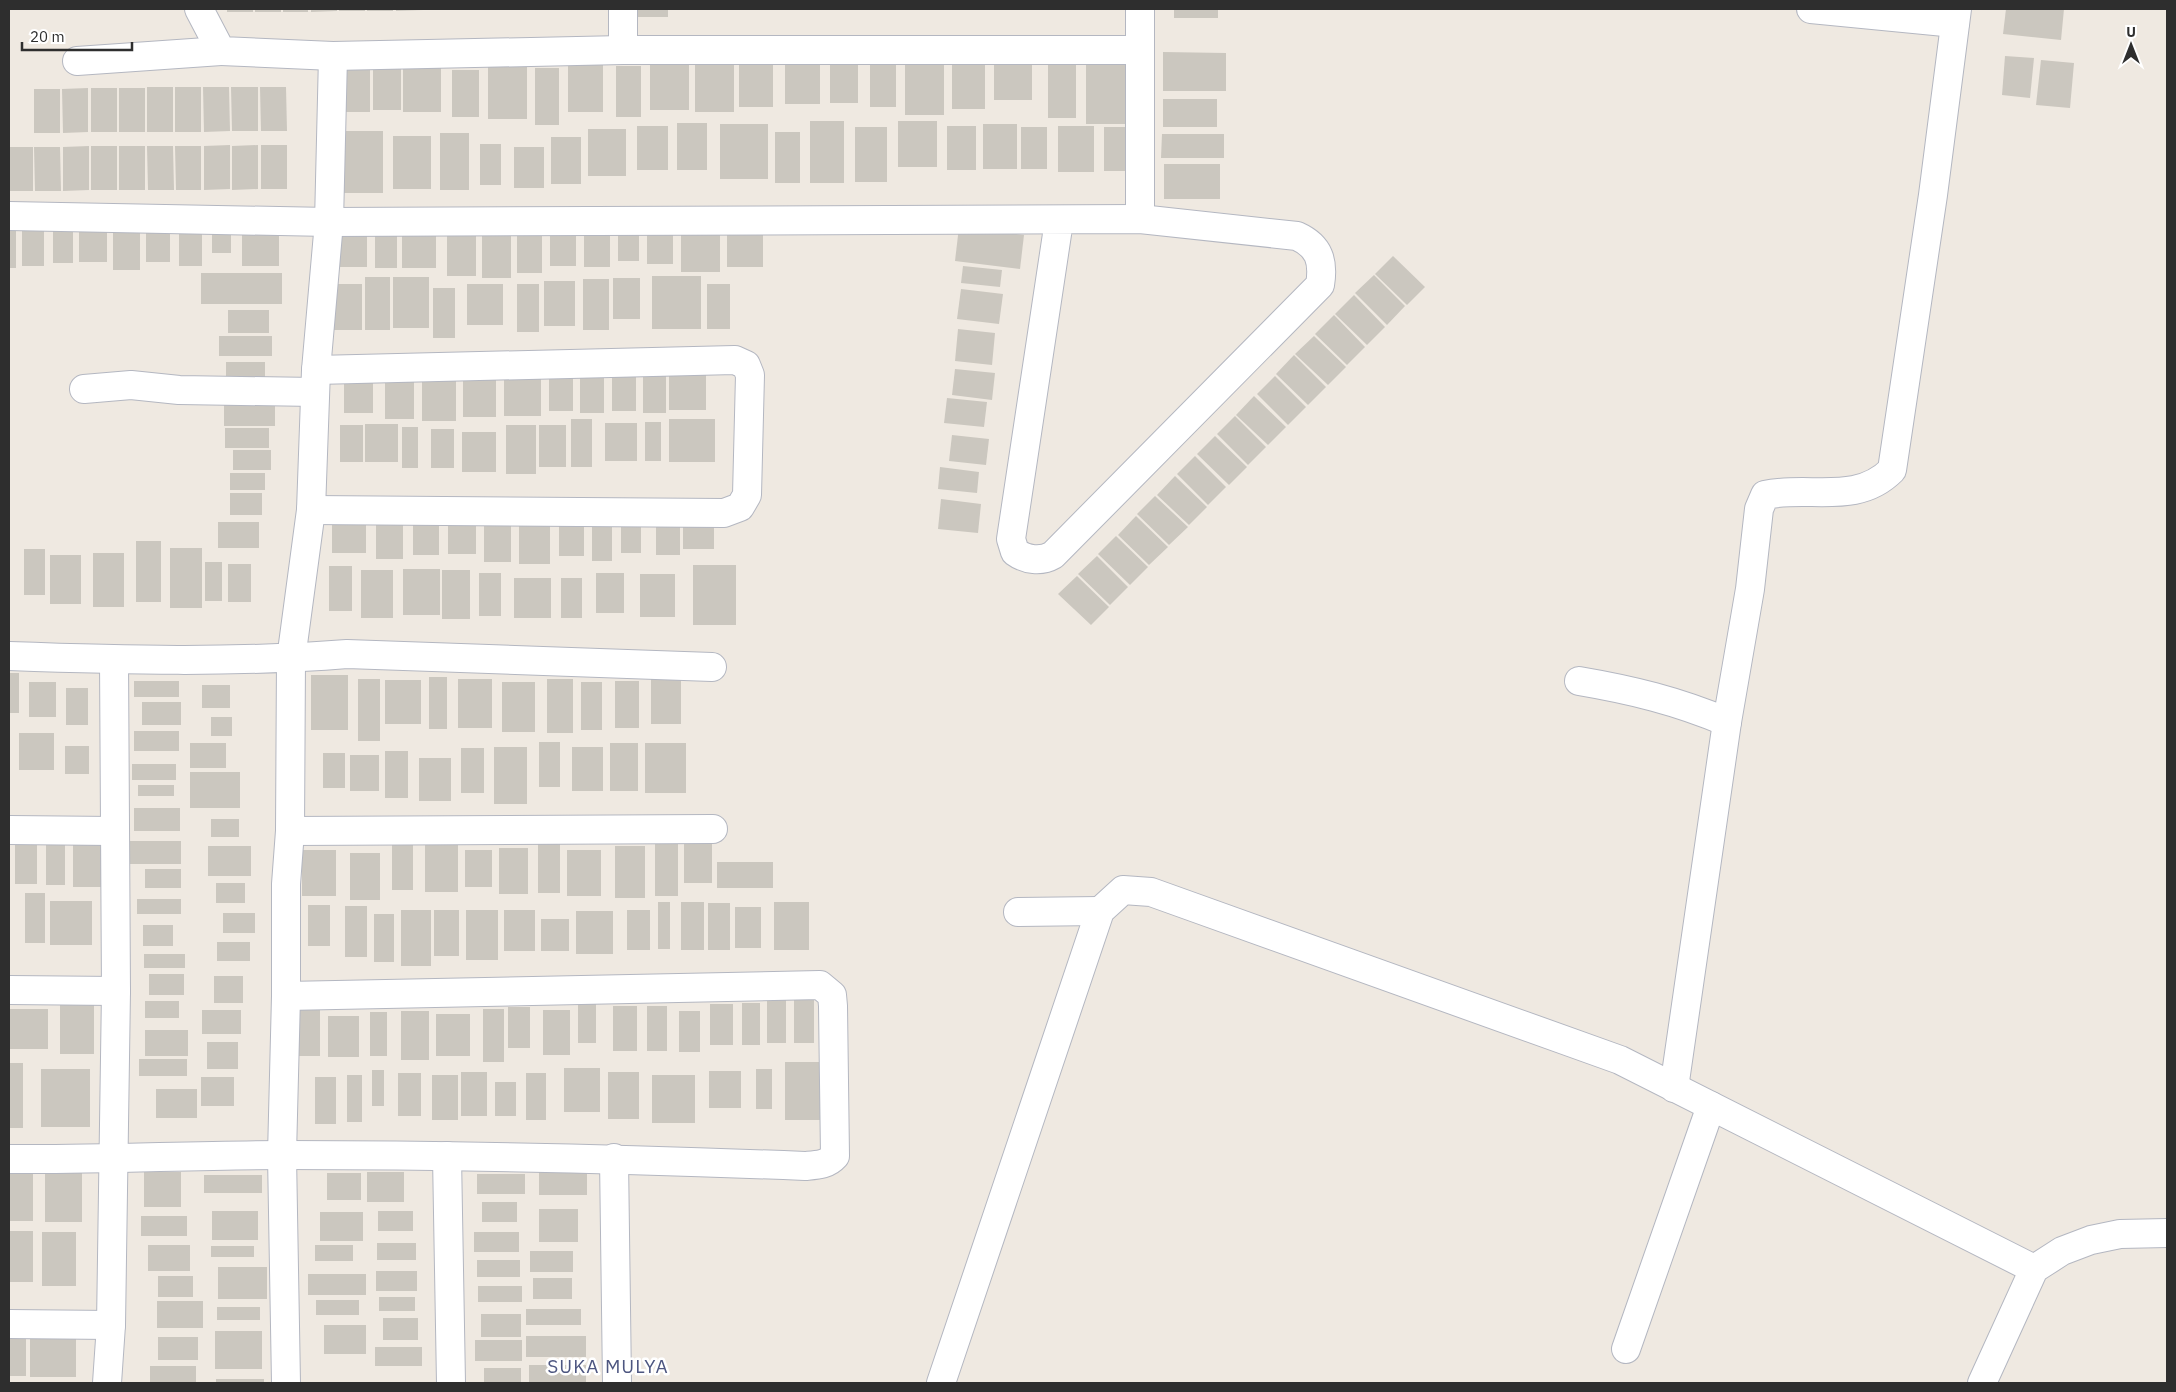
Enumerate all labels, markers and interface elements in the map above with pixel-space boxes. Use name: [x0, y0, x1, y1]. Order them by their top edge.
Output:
scale bar: [22, 20, 132, 52]
north arrow: [2106, 20, 2156, 70]
text: U: [2126, 23, 2136, 41]
text: 20 m: [30, 27, 65, 46]
district label: SUKA MULYA: [547, 1354, 669, 1378]

